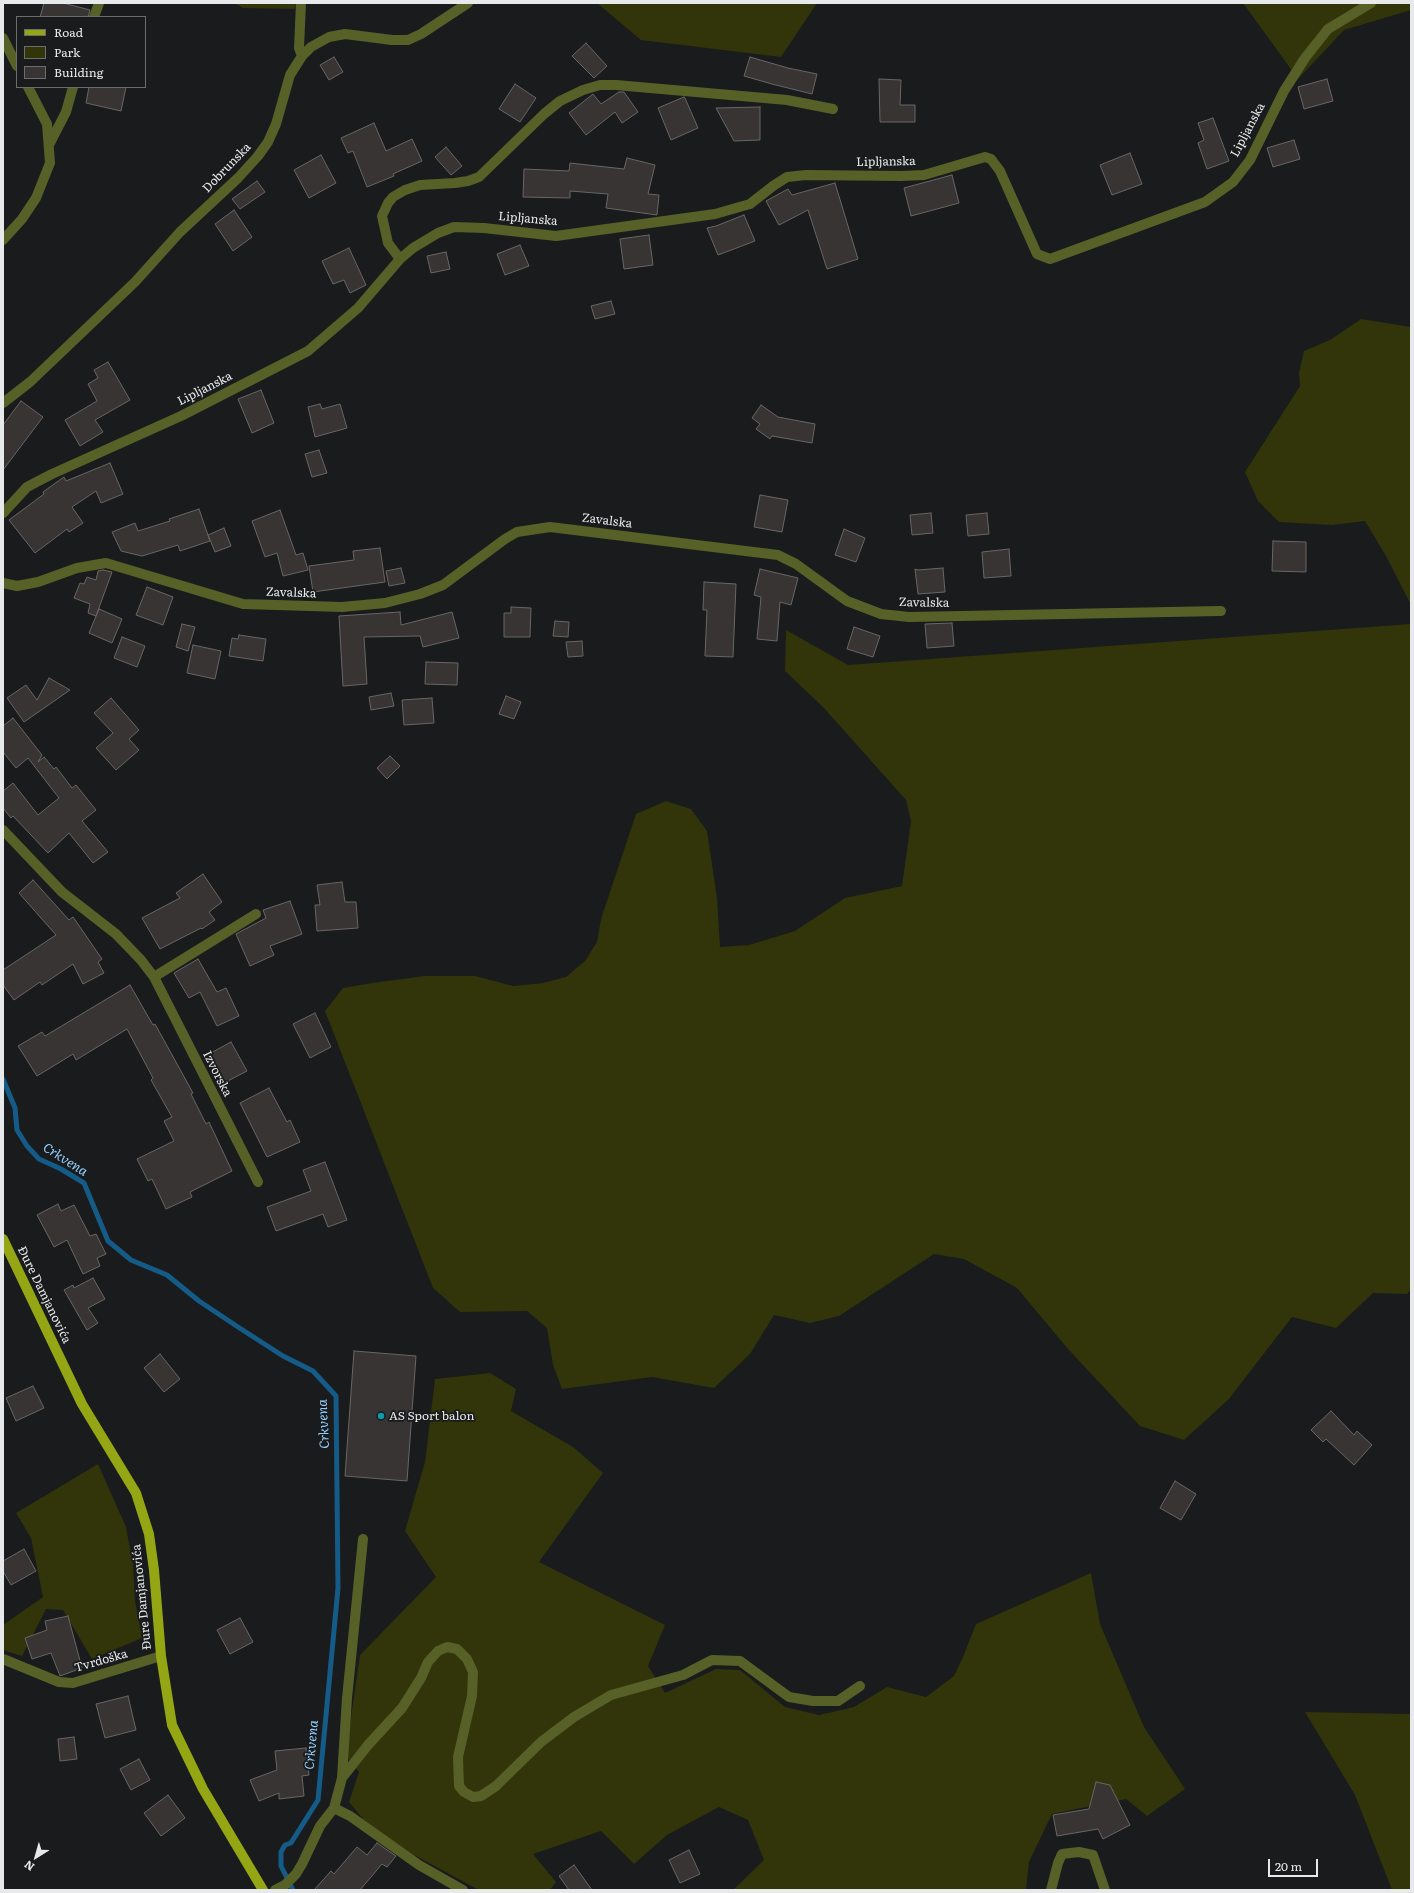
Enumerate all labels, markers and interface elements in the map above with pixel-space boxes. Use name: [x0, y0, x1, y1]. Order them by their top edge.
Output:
legend: [16, 16, 146, 88]
text: Road: [54, 23, 83, 41]
text: Park: [54, 43, 80, 61]
text: Building: [54, 63, 103, 81]
street label: Lipljanska: [1228, 100, 1268, 160]
street label: Dobrunska: [200, 140, 254, 196]
street label: Lipljanska: [856, 154, 916, 170]
street label: Lipljanska: [498, 209, 558, 229]
street label: Lipljanska: [175, 369, 235, 409]
street label: Zavalska: [581, 511, 633, 531]
street label: Zavalska: [266, 585, 316, 601]
street label: Zavalska: [899, 595, 949, 611]
street label: Izvorska: [199, 1049, 235, 1099]
water label: Crkvena: [40, 1140, 90, 1180]
street label: Đure Damjanovića: [14, 1244, 74, 1346]
water label: Crkvena: [315, 1399, 333, 1449]
place label: AS Sport balon: [389, 1409, 474, 1423]
marker: AS Sport balon: [376, 1411, 386, 1421]
street label: Đure Damjanovića: [129, 1543, 155, 1651]
street label: Tvrdoška: [73, 1647, 129, 1675]
water label: Crkvena: [302, 1720, 322, 1770]
north arrow: [16, 1837, 56, 1877]
scale bar: [1270, 1851, 1320, 1877]
text: N: [20, 1857, 37, 1876]
text: 20 m: [1275, 1857, 1302, 1875]

